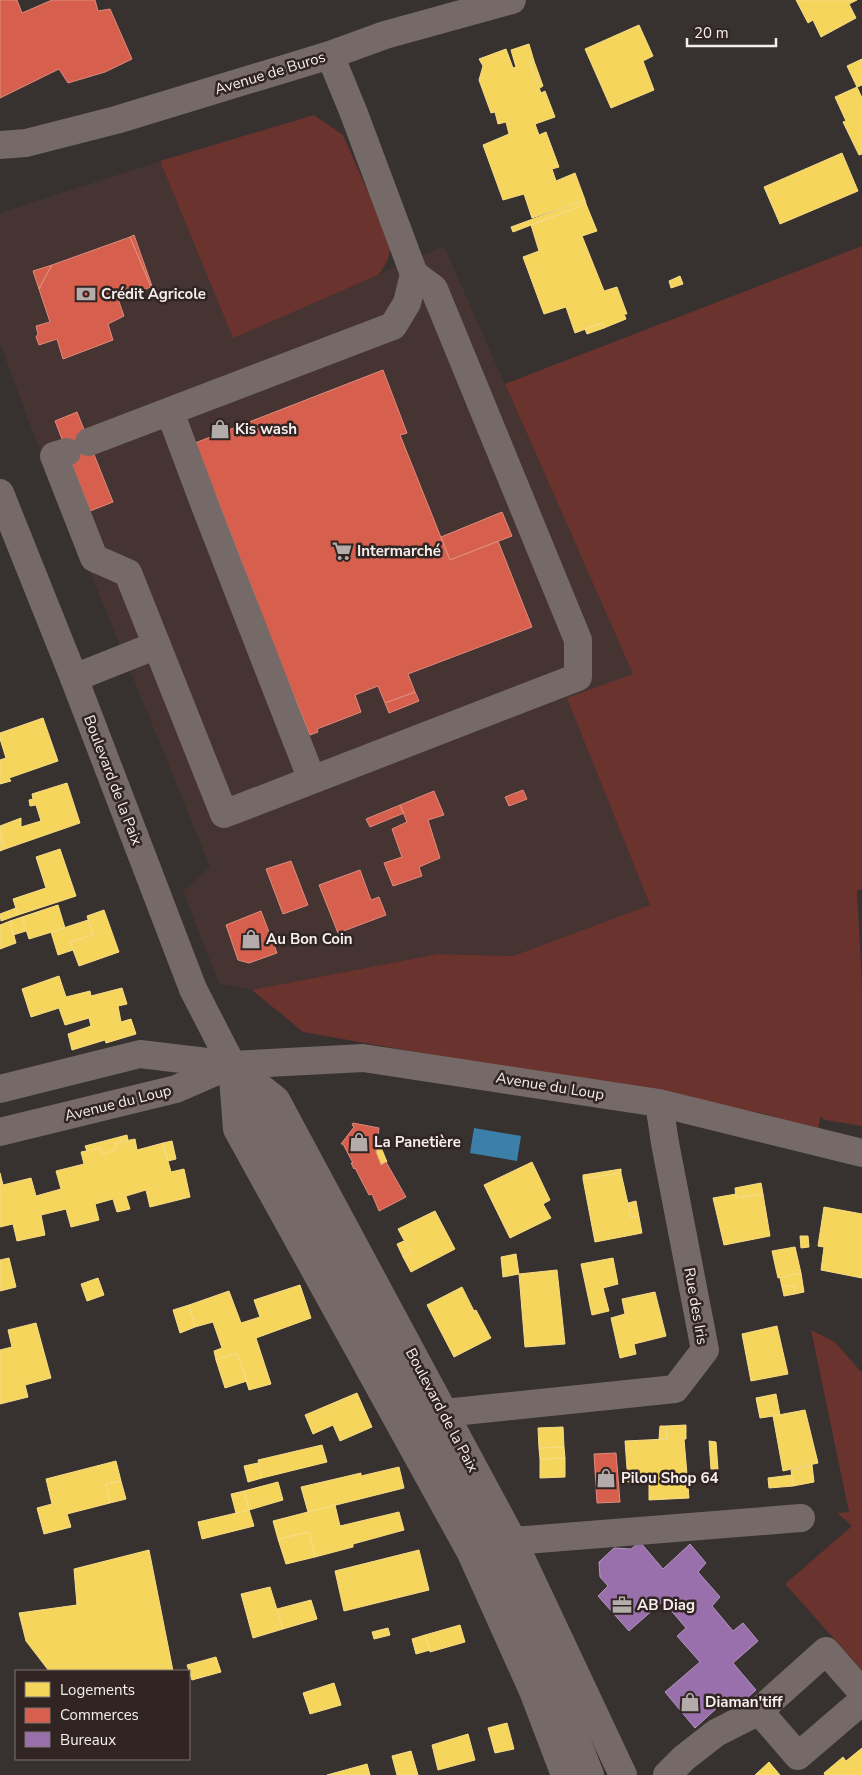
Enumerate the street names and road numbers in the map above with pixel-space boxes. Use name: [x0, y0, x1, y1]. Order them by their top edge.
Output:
street label: Avenue de Buros: [212, 47, 328, 99]
street label: Boulevard de la Paix: [79, 712, 147, 848]
street label: Avenue du Loup: [494, 1068, 606, 1104]
street label: Avenue du Loup: [62, 1080, 174, 1126]
street label: Rue des Iris: [679, 1266, 713, 1346]
street label: Boulevard de la Paix: [401, 1344, 483, 1476]

